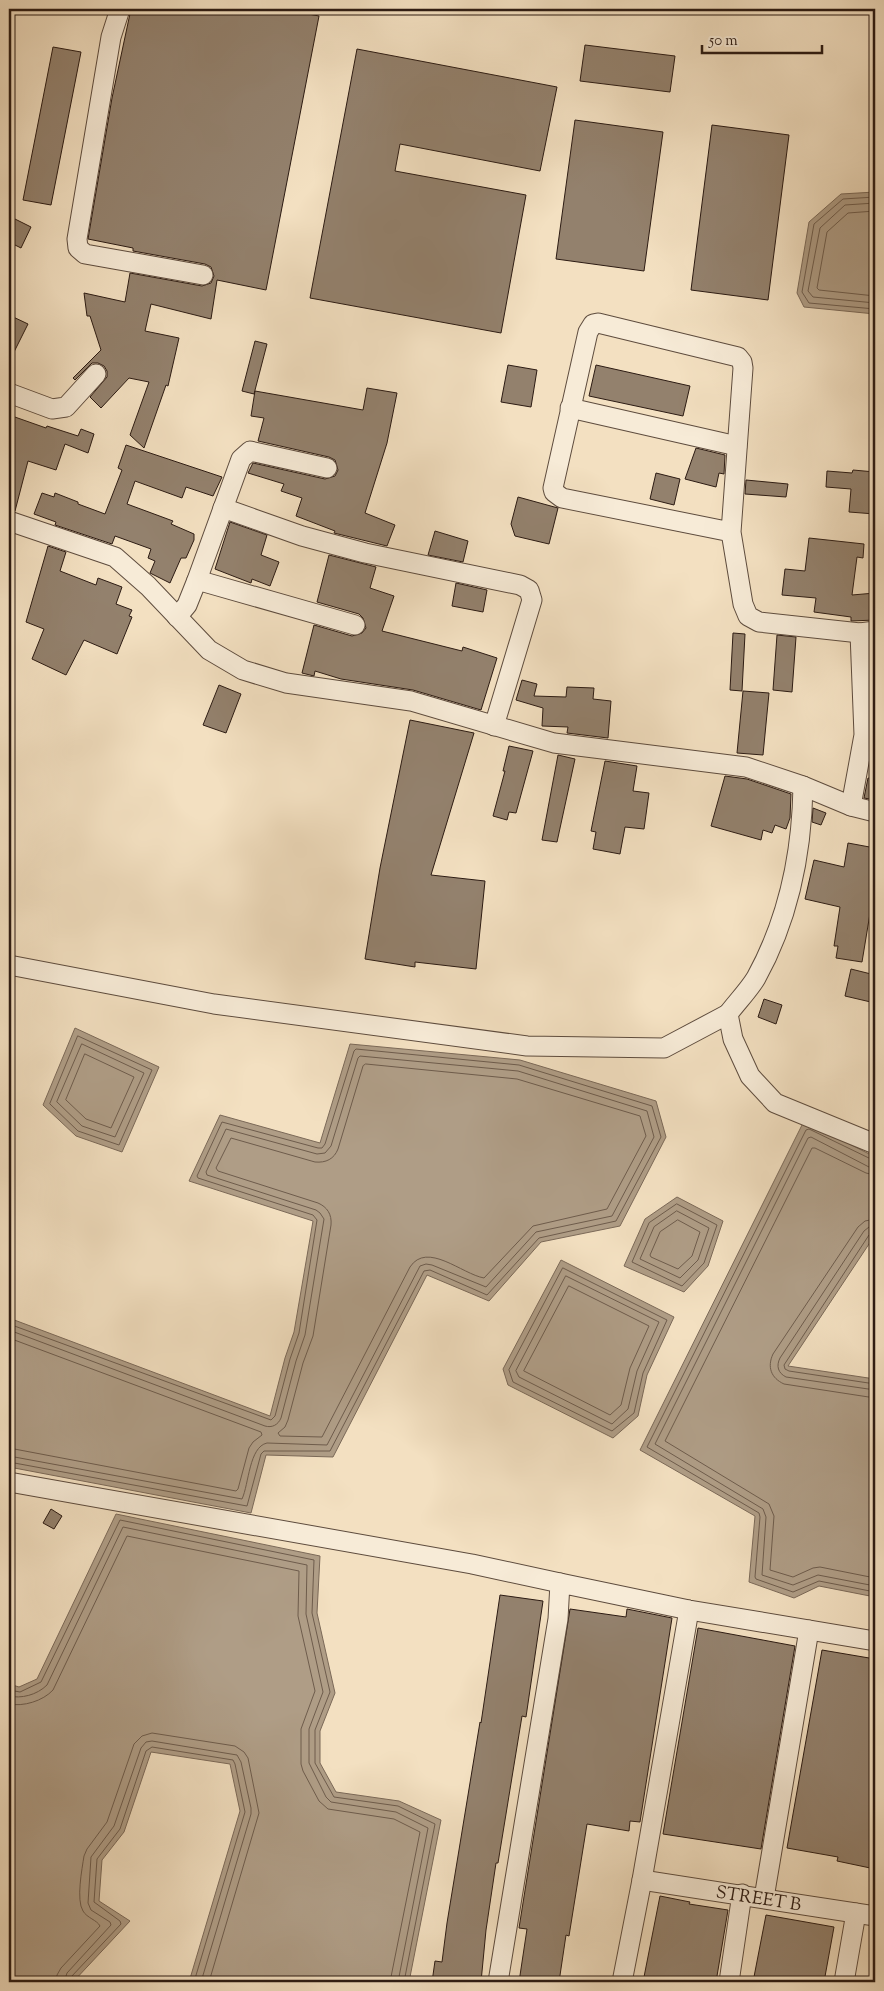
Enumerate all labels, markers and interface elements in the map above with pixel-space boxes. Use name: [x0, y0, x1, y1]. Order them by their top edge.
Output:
scale bar: [702, 22, 822, 54]
text: 50 m: [708, 31, 738, 52]
street label: STREET B: [714, 1881, 803, 1919]

